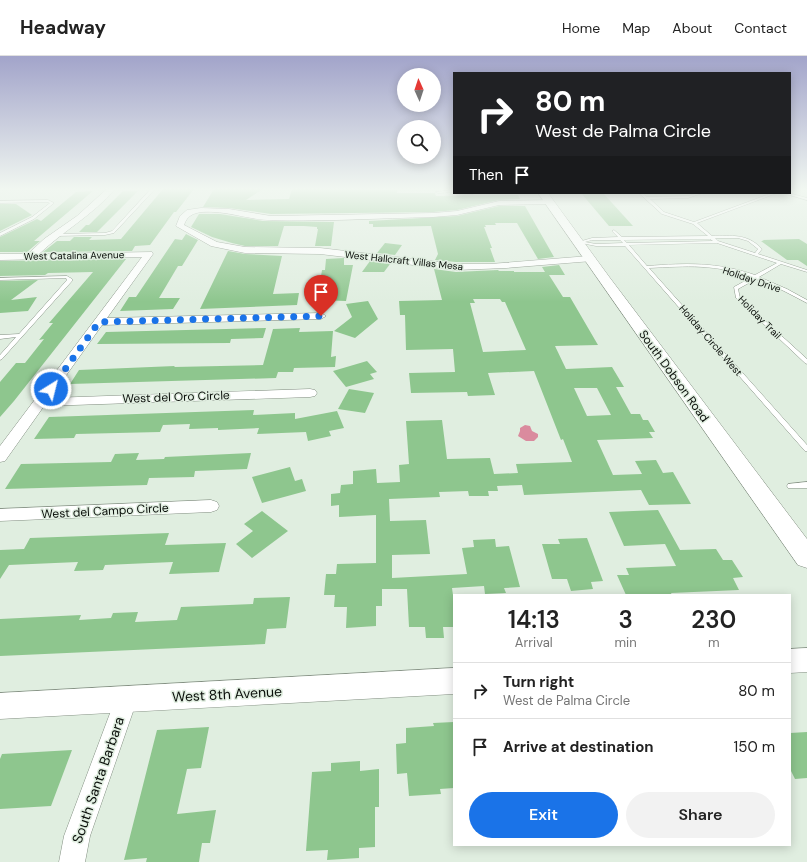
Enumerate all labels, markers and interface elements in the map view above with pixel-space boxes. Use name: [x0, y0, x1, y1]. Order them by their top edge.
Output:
text: Headway: [20, 15, 106, 40]
text: Home: [562, 19, 600, 37]
text: Map: [622, 19, 650, 37]
text: About: [672, 19, 712, 37]
text: Contact: [734, 19, 787, 37]
north arrow: [397, 68, 441, 112]
map controls: [397, 68, 441, 164]
text: 80 m: [535, 83, 605, 120]
icon: right: [469, 88, 521, 140]
text: West de Palma Circle: [535, 119, 711, 143]
button: search: [397, 120, 441, 164]
icon: arrive: [511, 164, 533, 186]
text: Then: [469, 165, 503, 185]
street label: West Catalina Avenue: [24, 248, 125, 263]
street label: West Hallcraft Villas Mesa: [344, 248, 464, 273]
street label: Holiday Drive: [721, 263, 783, 296]
pin: [304, 275, 338, 316]
icon: arrive: [310, 281, 332, 303]
street label: Holiday Trail: [735, 293, 784, 342]
street label: Holiday Circle West: [676, 302, 745, 379]
street label: South Dobson Road: [635, 327, 713, 425]
position arrow: [30, 368, 72, 410]
street label: West del Oro Circle: [122, 387, 230, 407]
street label: West del Campo Circle: [41, 500, 169, 522]
text: 14:13: [508, 604, 560, 635]
text: 3: [618, 604, 633, 635]
text: 230: [691, 604, 736, 635]
text: Arrival: [515, 634, 553, 651]
text: min: [614, 634, 637, 651]
text: m: [708, 634, 720, 651]
text: Turn right: [503, 672, 574, 692]
icon: right: [469, 680, 491, 702]
text: 80 m: [738, 681, 775, 701]
street label: West 8th Avenue: [172, 682, 282, 706]
text: West de Palma Circle: [503, 692, 630, 709]
street label: South Santa Barbara: [68, 714, 128, 846]
icon: arrive: [469, 736, 491, 758]
text: Arrive at destination: [503, 737, 654, 757]
text: 150 m: [734, 737, 775, 757]
button: Exit: [469, 792, 618, 838]
button: Share: [626, 792, 775, 838]

